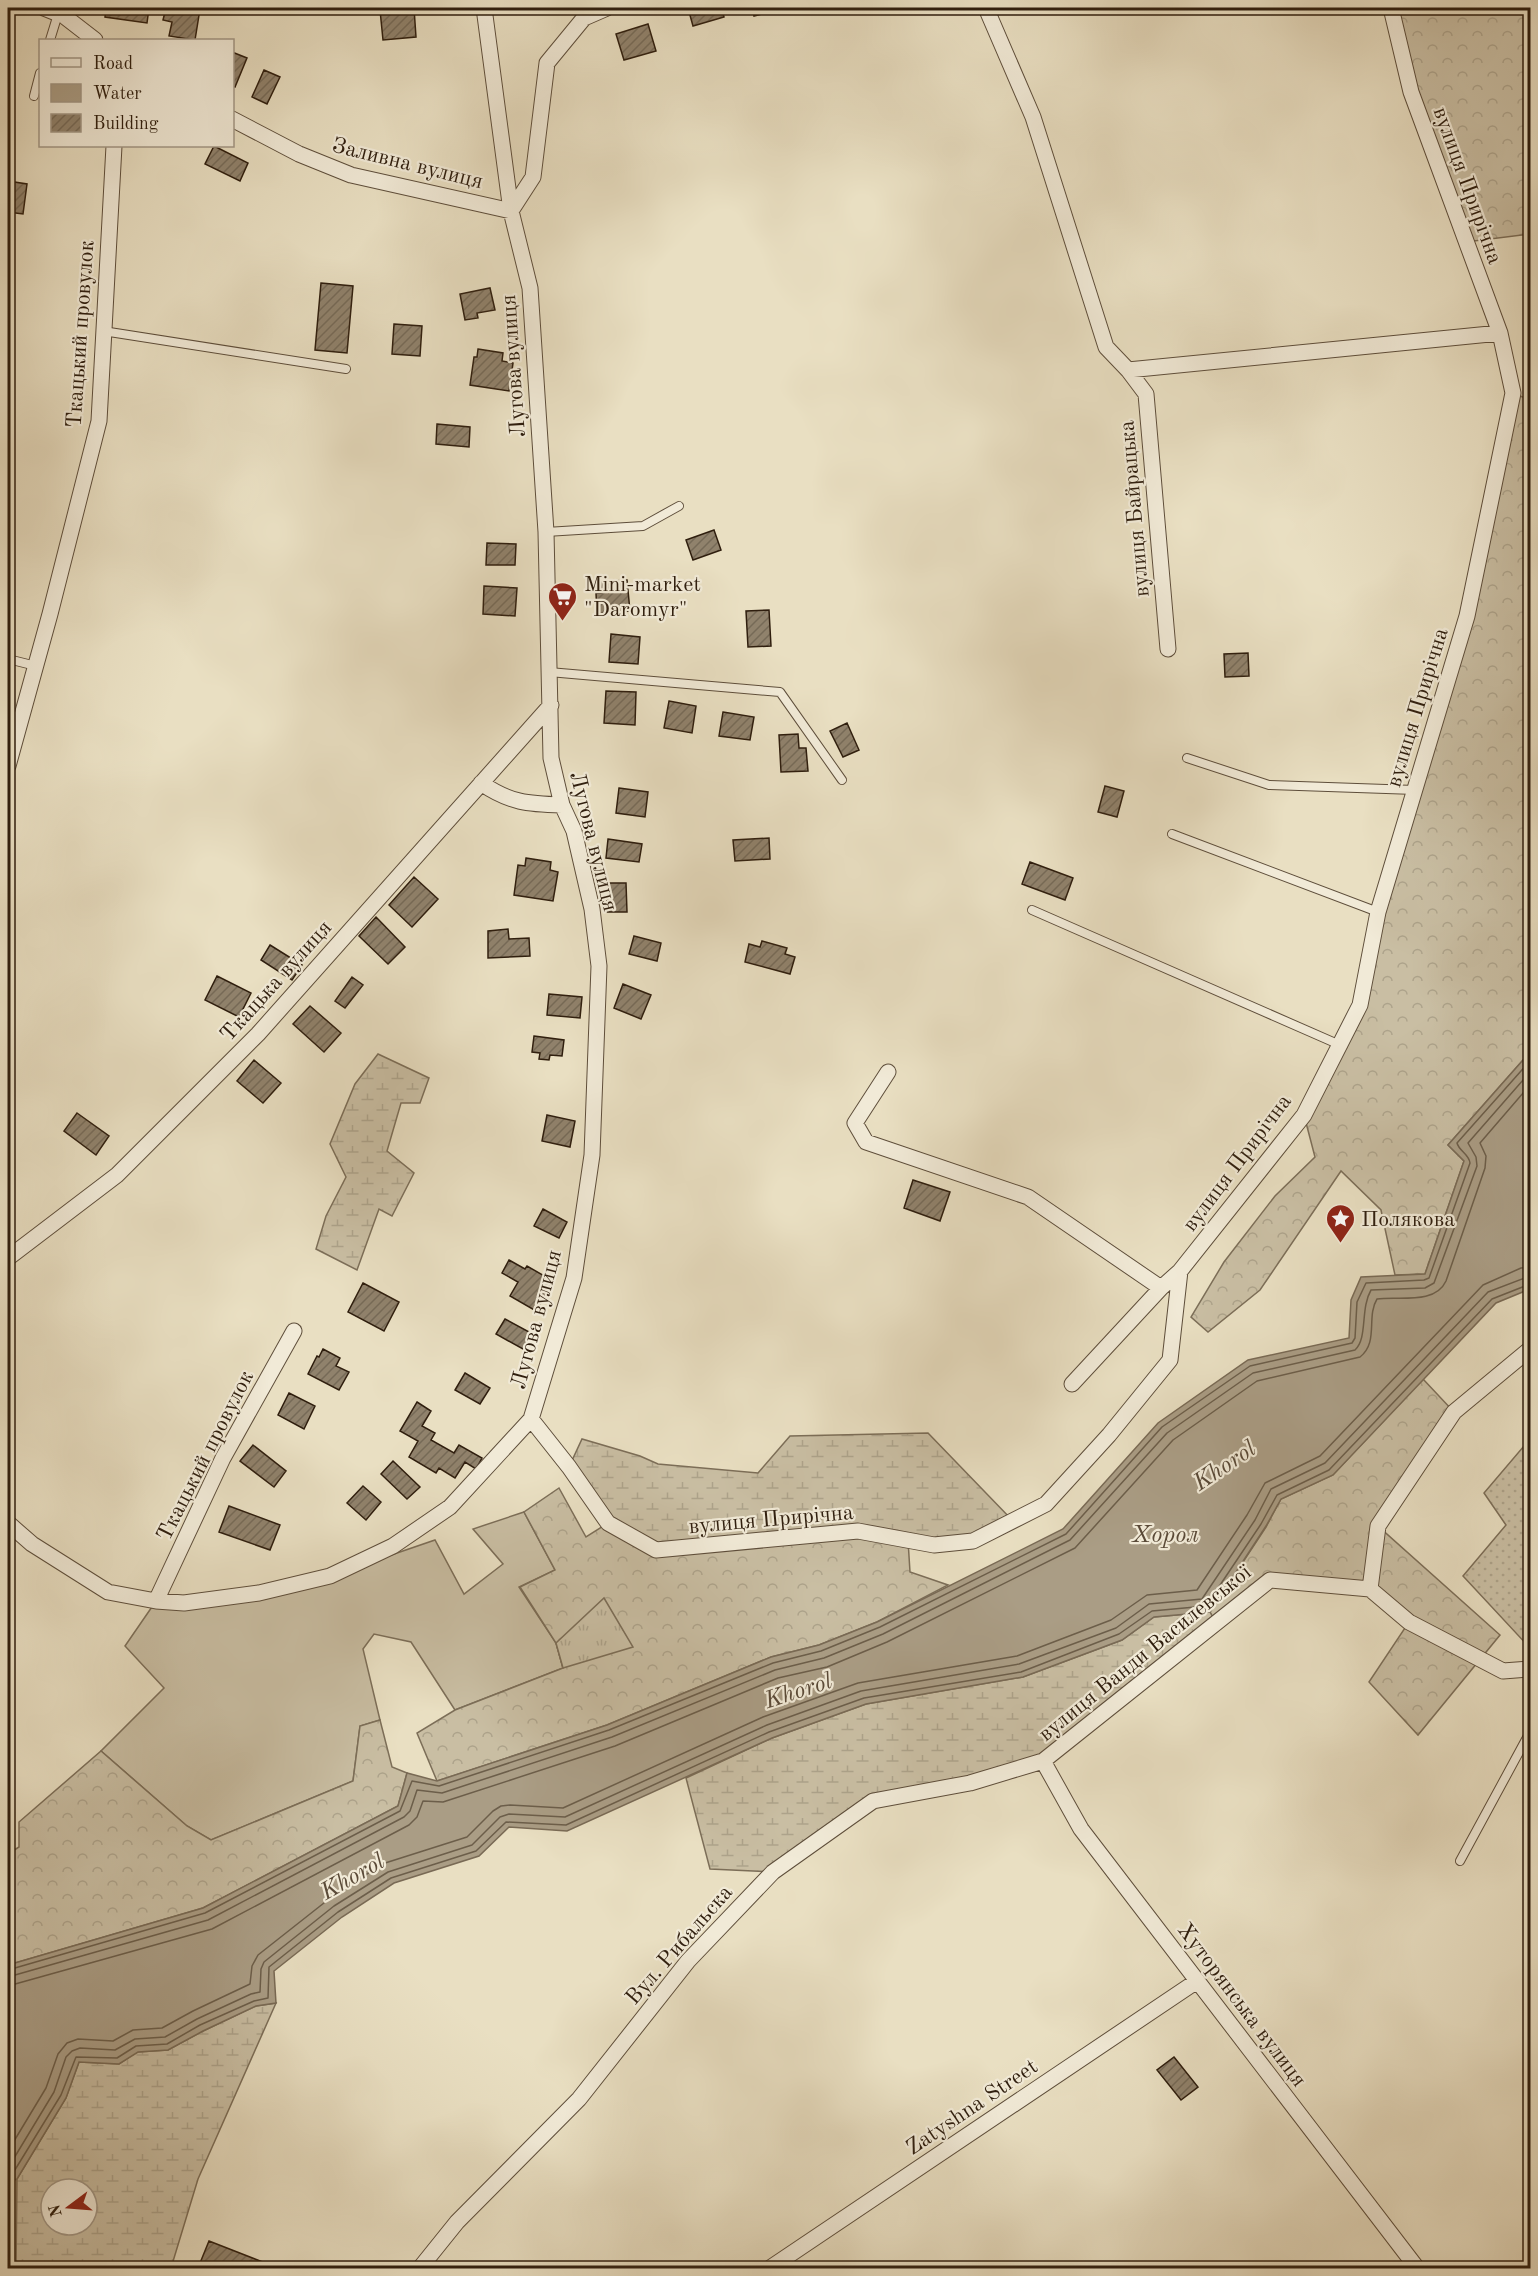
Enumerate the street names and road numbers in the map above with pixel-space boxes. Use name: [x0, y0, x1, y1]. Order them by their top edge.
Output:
street label: вулиця Прирічна: [1428, 104, 1506, 267]
street label: Заливна вулиця: [330, 135, 485, 193]
street label: Ткацький провулок: [63, 240, 99, 429]
street label: Лугова вулиця: [498, 294, 530, 438]
street label: вулиця Байрацька: [1116, 419, 1154, 598]
street label: вулиця Прирічна: [1383, 625, 1453, 790]
street label: Лугова вулиця: [565, 769, 621, 914]
street label: Ткацька вулиця: [217, 917, 336, 1046]
street label: вулиця Прирічна: [1179, 1090, 1296, 1236]
street label: Лугова вулиця: [508, 1248, 566, 1391]
street label: Ткацький провулок: [153, 1367, 258, 1545]
street label: вулиця Прирічна: [688, 1502, 855, 1538]
street label: вулиця Ванди Василевської: [1035, 1561, 1256, 1746]
street label: Вул. Рибальска: [622, 1881, 737, 2009]
street label: Хуторянська вулиця: [1173, 1919, 1310, 2091]
street label: Zatyshna Street: [902, 2056, 1042, 2160]

